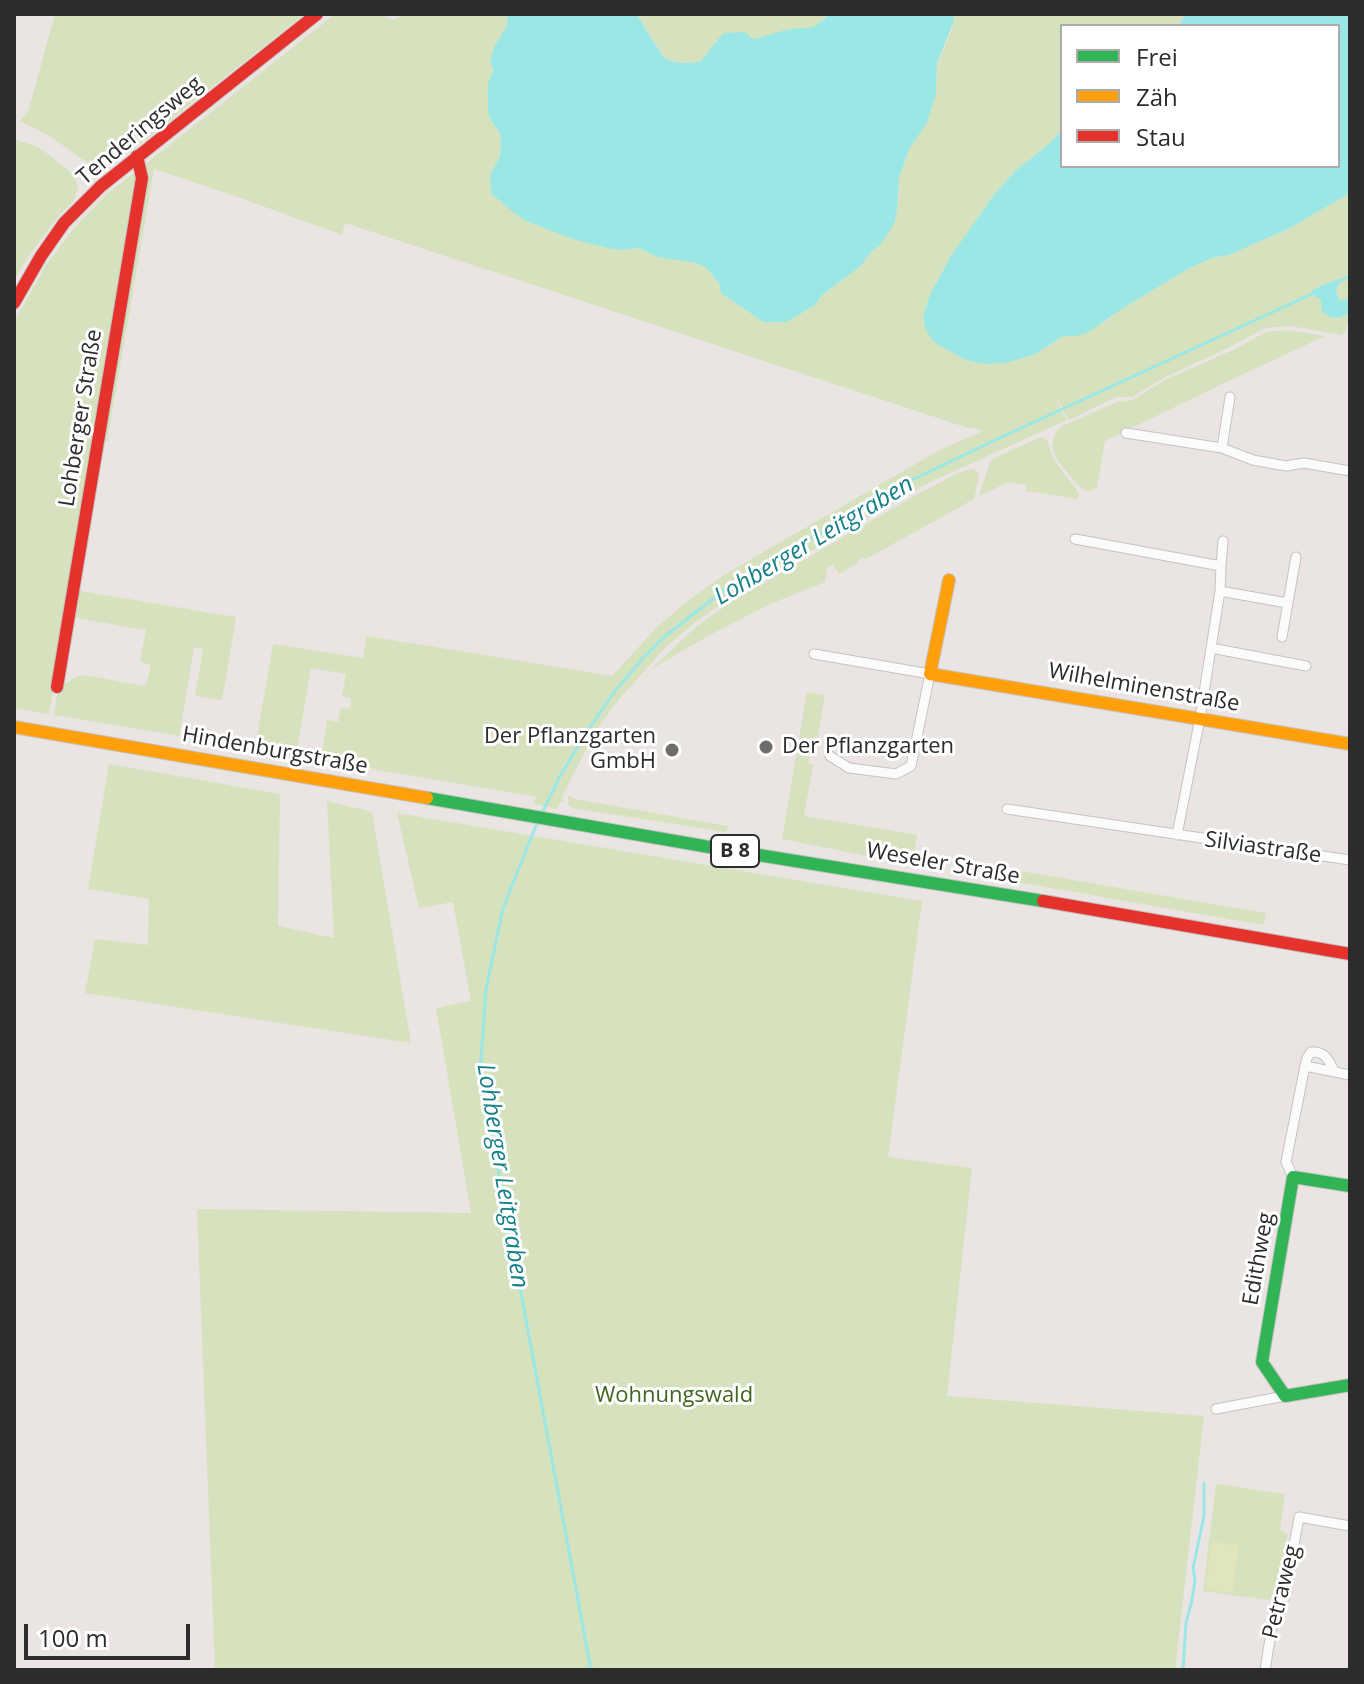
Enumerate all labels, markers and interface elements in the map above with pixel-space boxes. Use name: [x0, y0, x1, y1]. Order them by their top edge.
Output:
legend: [1060, 24, 1340, 168]
text: Frei: [1136, 40, 1178, 73]
street label: Tenderingsweg: [72, 71, 208, 191]
text: Zäh: [1136, 80, 1178, 113]
text: Stau: [1136, 120, 1186, 153]
street label: Lohberger Straße: [54, 327, 108, 509]
water label: Lohberger Leitgraben: [709, 470, 919, 612]
street label: Wilhelminenstraße: [1046, 658, 1242, 718]
street label: Hindenburgstraße: [180, 722, 370, 780]
place label: Der Pflanzgarten GmbH: [484, 724, 656, 776]
place label: Der Pflanzgarten: [782, 734, 954, 760]
marker: Der Pflanzgarten: [757, 738, 775, 756]
marker: Der Pflanzgarten GmbH: [663, 741, 681, 759]
street label: Silviastraße: [1203, 827, 1323, 869]
road number: B 8: [711, 835, 759, 867]
street label: Weseler Straße: [864, 838, 1022, 890]
water label: Lohberger Leitgraben: [470, 1062, 534, 1290]
street label: Edithweg: [1238, 1210, 1280, 1308]
park label: Wohnungswald: [595, 1383, 753, 1409]
street label: Petraweg: [1258, 1542, 1306, 1642]
scale bar: [28, 1608, 194, 1658]
text: 100 m: [38, 1621, 108, 1654]

